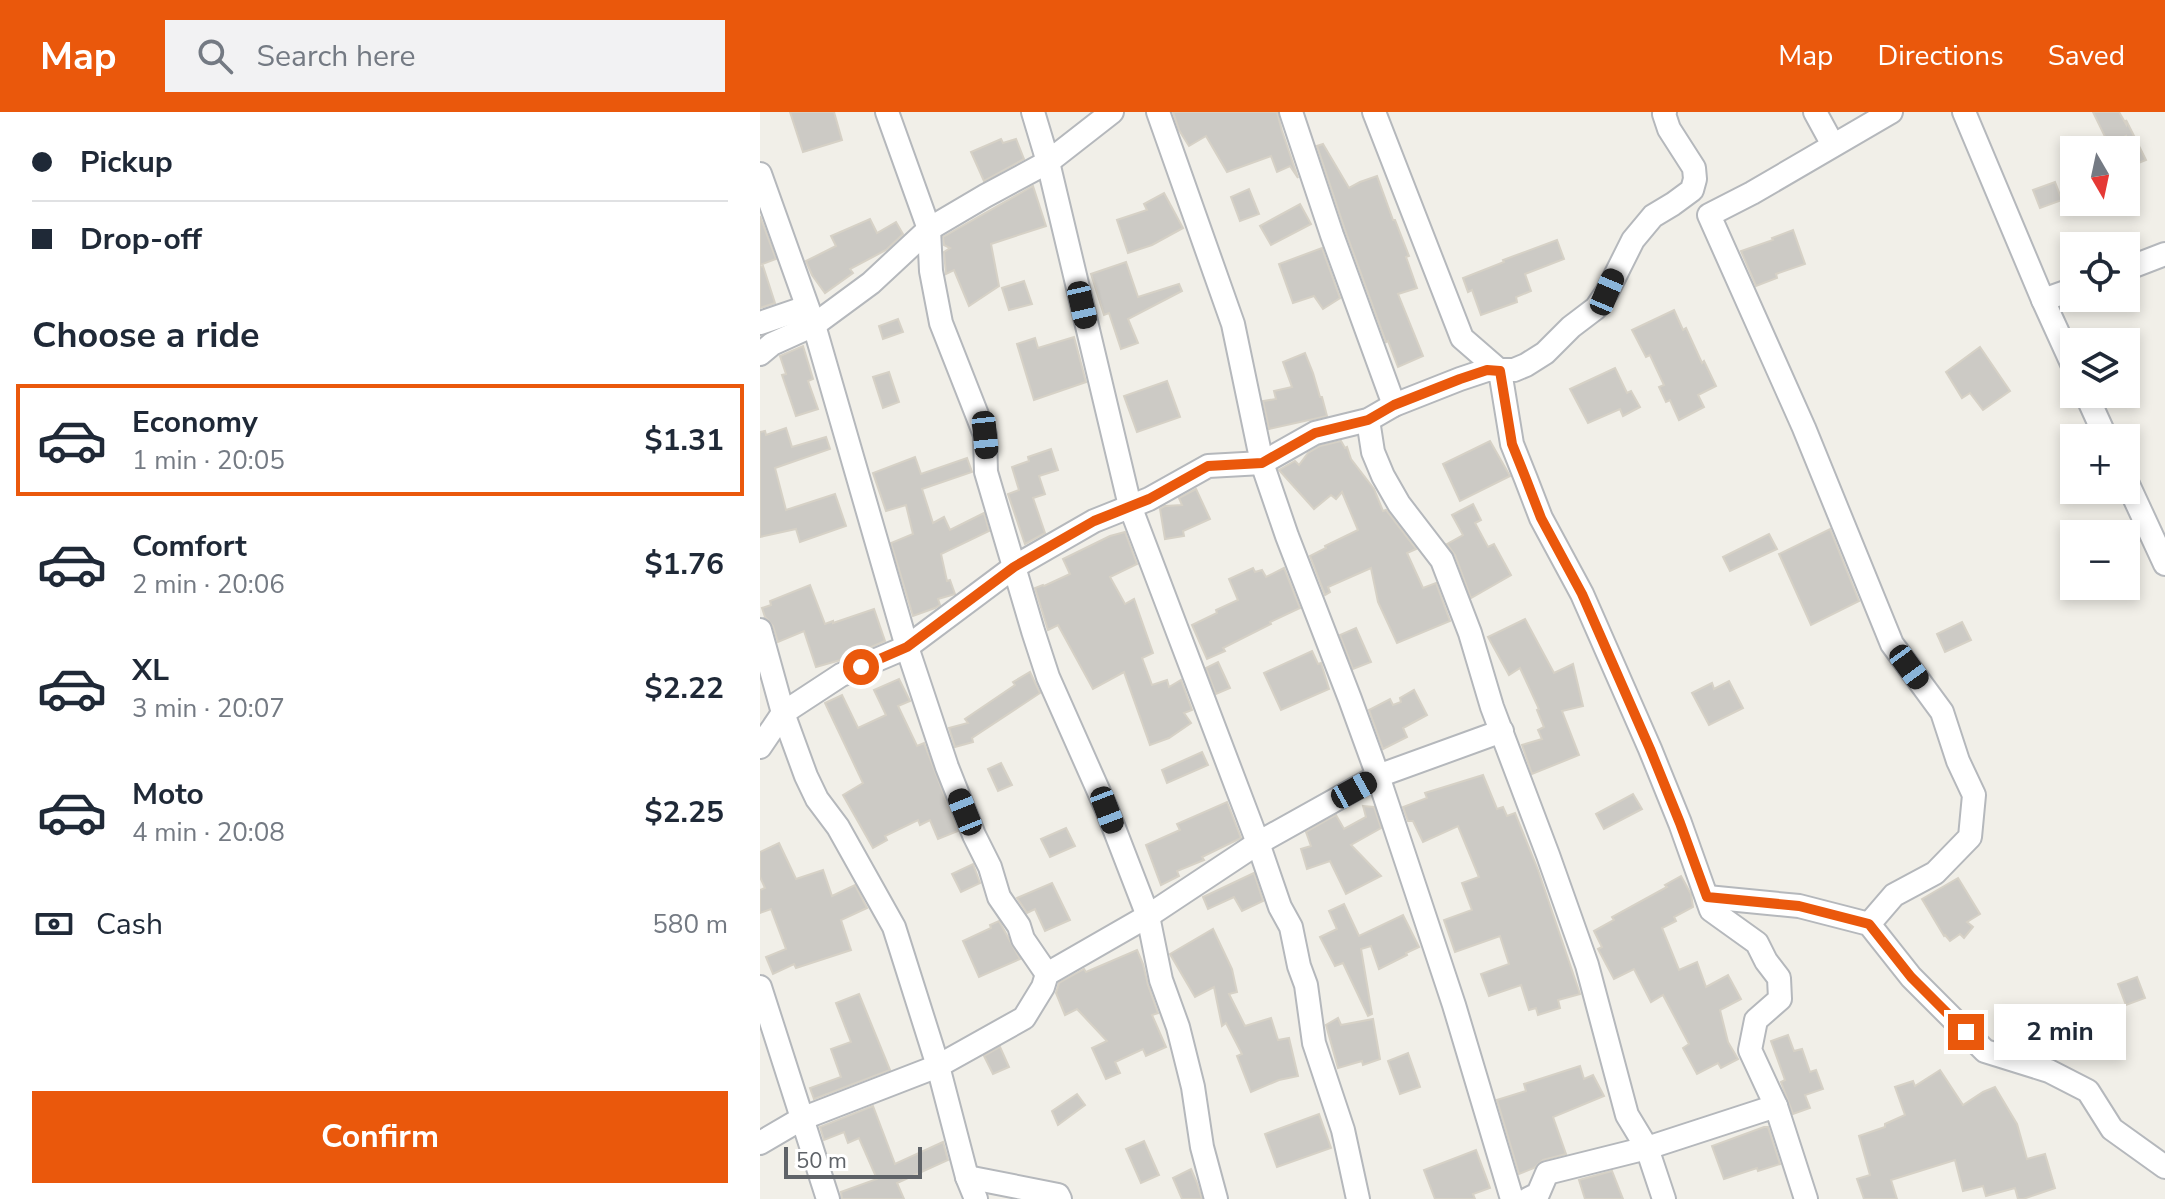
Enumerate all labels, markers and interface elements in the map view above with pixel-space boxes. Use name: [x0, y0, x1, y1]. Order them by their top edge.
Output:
search box: [165, 20, 725, 92]
text: Map: [40, 31, 117, 82]
icon: search: [193, 34, 237, 78]
text: Search here: [257, 36, 416, 77]
text: Map: [1778, 37, 1833, 75]
text: Directions: [1877, 37, 2004, 75]
text: Saved: [2048, 37, 2125, 75]
north arrow: [2060, 136, 2140, 216]
map controls: [2060, 136, 2140, 600]
text: Pickup: [80, 142, 173, 183]
text: Drop-off: [80, 219, 202, 260]
button: locate: [2060, 232, 2140, 312]
car: [1587, 265, 1627, 319]
car: [1065, 279, 1099, 331]
text: Choose a ride: [32, 311, 260, 360]
button: layers: [2060, 328, 2140, 408]
text: Economy: [132, 402, 258, 443]
icon: car: [36, 404, 108, 476]
car: [971, 410, 999, 460]
text: $1.31: [645, 420, 724, 461]
button: +: [2060, 424, 2140, 504]
text: 1 min · 20:05: [132, 443, 285, 478]
button: −: [2060, 520, 2140, 600]
text: Comfort: [132, 526, 247, 567]
icon: car: [36, 528, 108, 600]
text: $1.76: [645, 544, 724, 585]
text: 2 min · 20:06: [132, 567, 285, 602]
car: [1885, 641, 1933, 693]
route start: [843, 649, 879, 685]
text: XL: [132, 650, 169, 691]
icon: car: [36, 652, 108, 724]
text: $2.22: [645, 668, 724, 709]
text: 3 min · 20:07: [132, 691, 285, 726]
car: [1327, 768, 1381, 812]
text: Moto: [132, 774, 204, 815]
icon: car: [36, 776, 108, 848]
car: [1087, 783, 1127, 837]
car: [945, 785, 985, 839]
text: $2.25: [645, 792, 724, 833]
text: 4 min · 20:08: [132, 815, 285, 850]
icon: cash: [32, 902, 76, 946]
text: Cash: [96, 904, 163, 945]
text: 580 m: [652, 907, 728, 942]
callout: 2 min: [1994, 1004, 2126, 1060]
route end: [1948, 1014, 1984, 1050]
text: 2 min: [2026, 1014, 2094, 1049]
button: Confirm: [32, 1091, 728, 1183]
scale bar: [784, 1143, 922, 1179]
text: 50 m: [796, 1146, 847, 1176]

